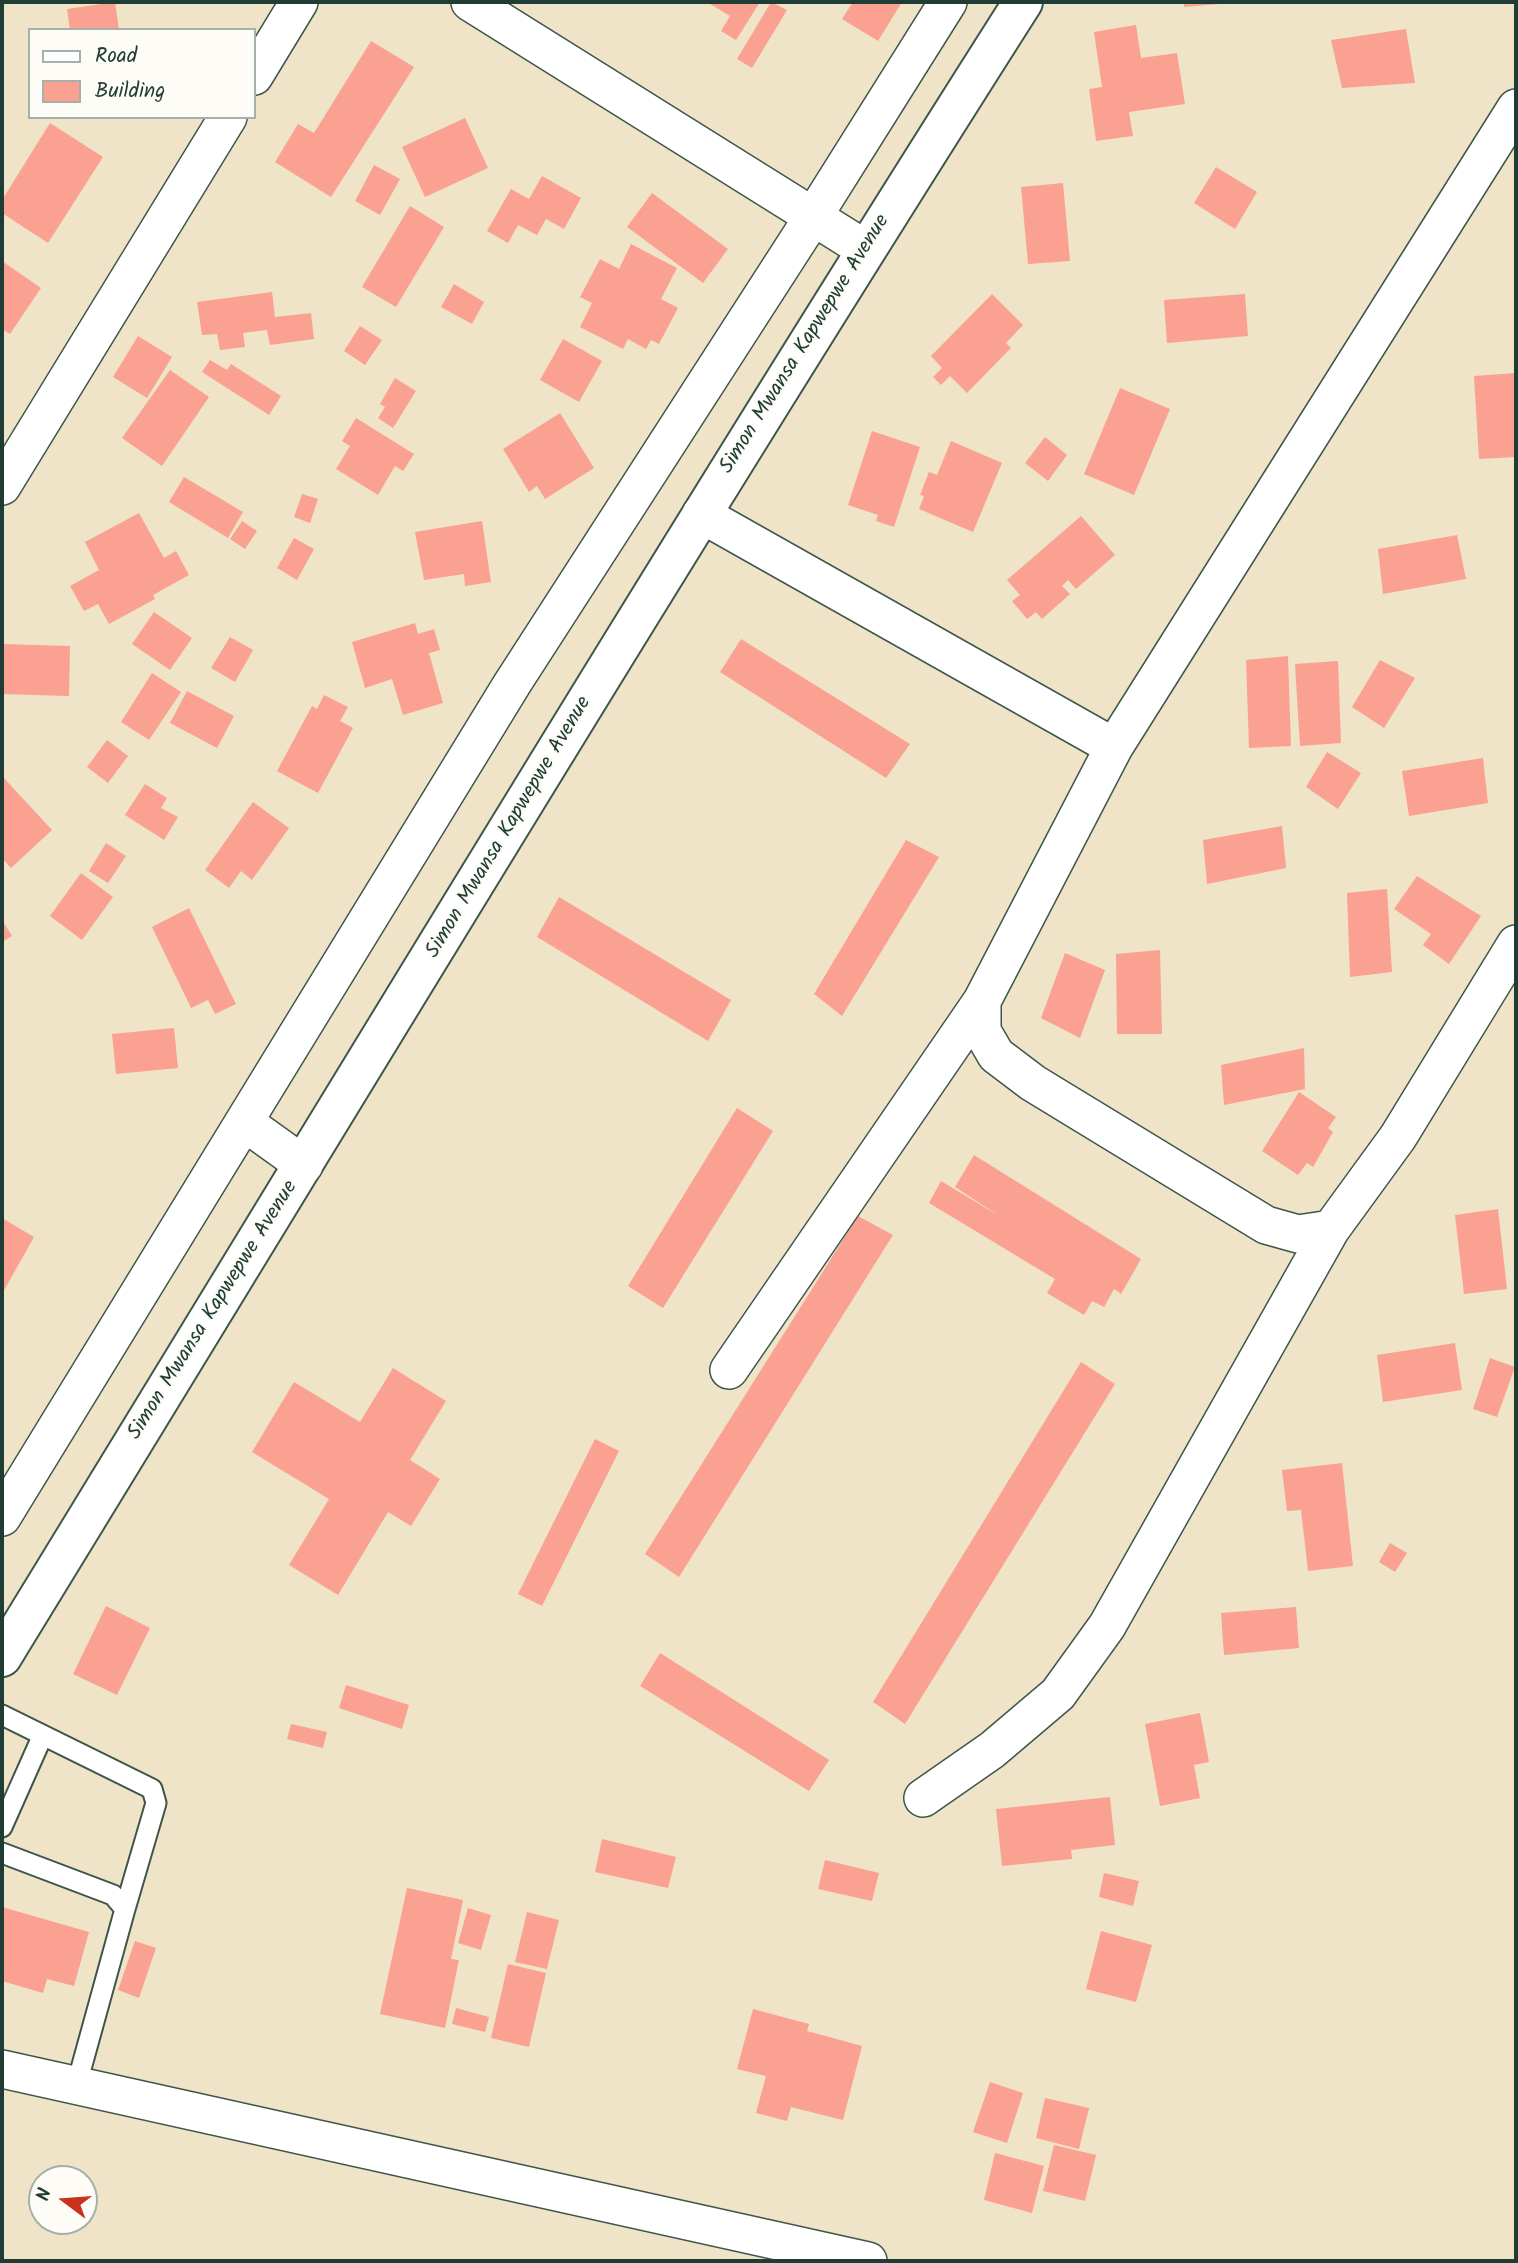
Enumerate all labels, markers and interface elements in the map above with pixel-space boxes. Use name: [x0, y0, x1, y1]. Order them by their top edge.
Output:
legend: [28, 28, 256, 119]
text: Road: [95, 40, 137, 73]
text: Building: [95, 75, 165, 108]
street label: Simon Mwansa Kapwepwe Avenue: [716, 211, 896, 479]
street label: Simon Mwansa Kapwepwe Avenue: [422, 693, 598, 963]
street label: Simon Mwansa Kapwepwe Avenue: [124, 1177, 304, 1445]
north arrow: [28, 2165, 98, 2235]
text: N: [29, 2185, 61, 2205]

